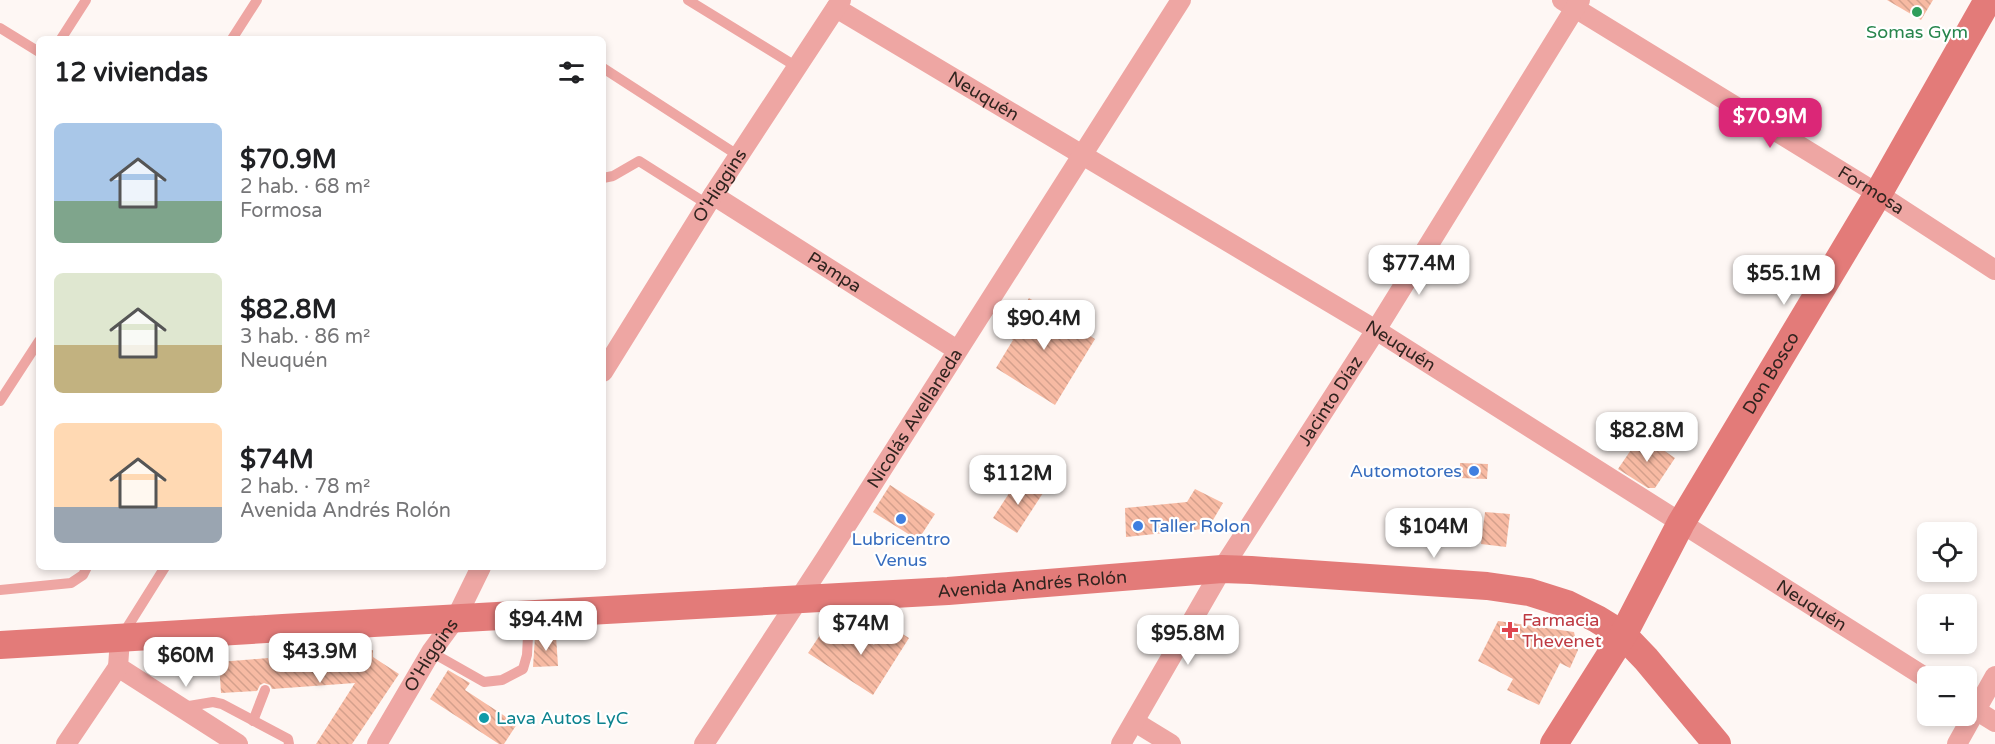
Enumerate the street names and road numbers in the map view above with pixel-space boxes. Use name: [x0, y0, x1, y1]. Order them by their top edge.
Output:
street label: Neuquén: [944, 66, 1023, 126]
street label: O'Higgins: [688, 144, 751, 226]
street label: Formosa: [1834, 161, 1909, 219]
street label: Pampa: [803, 247, 866, 298]
street label: Neuquén: [1362, 315, 1440, 376]
street label: Don Bosco: [1738, 328, 1804, 418]
street label: Nicolás Avellaneda: [862, 344, 967, 492]
street label: Jacinto Díaz: [1293, 352, 1367, 450]
street label: Avenida Andrés Rolón: [937, 566, 1128, 603]
street label: Neuquén: [1772, 575, 1851, 636]
street label: O'Higgins: [399, 614, 463, 696]

